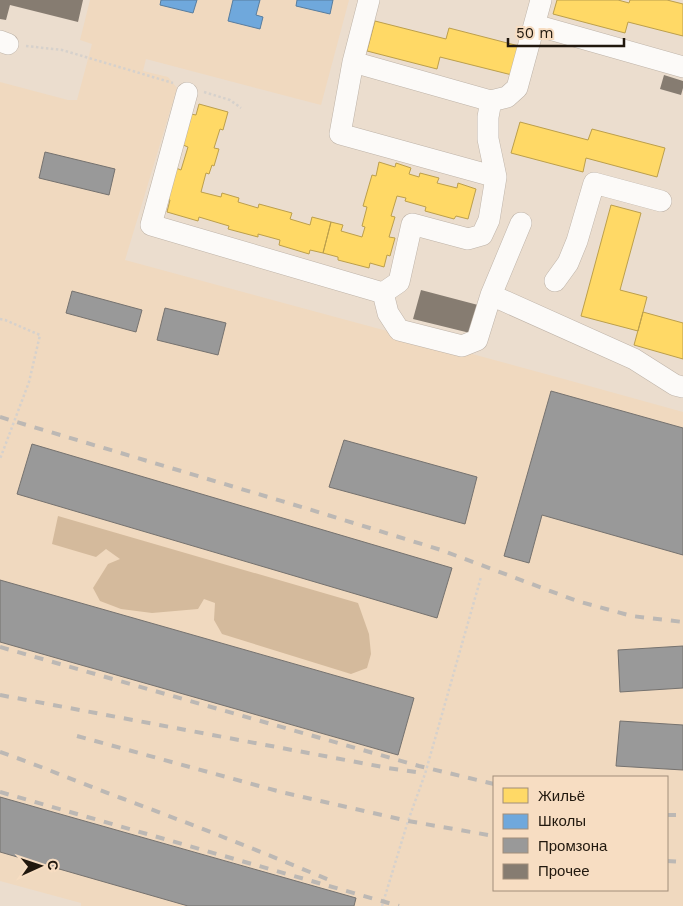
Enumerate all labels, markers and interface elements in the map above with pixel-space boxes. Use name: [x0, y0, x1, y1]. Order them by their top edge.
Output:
scale bar: [508, 15, 624, 47]
text: 50 m: [516, 24, 553, 42]
legend: [493, 776, 668, 891]
text: Жильё: [538, 787, 585, 805]
text: Школы: [538, 812, 586, 830]
text: Промзона: [538, 837, 608, 855]
north arrow: [15, 841, 65, 891]
text: С: [45, 860, 61, 871]
text: Прочее: [538, 862, 590, 880]

